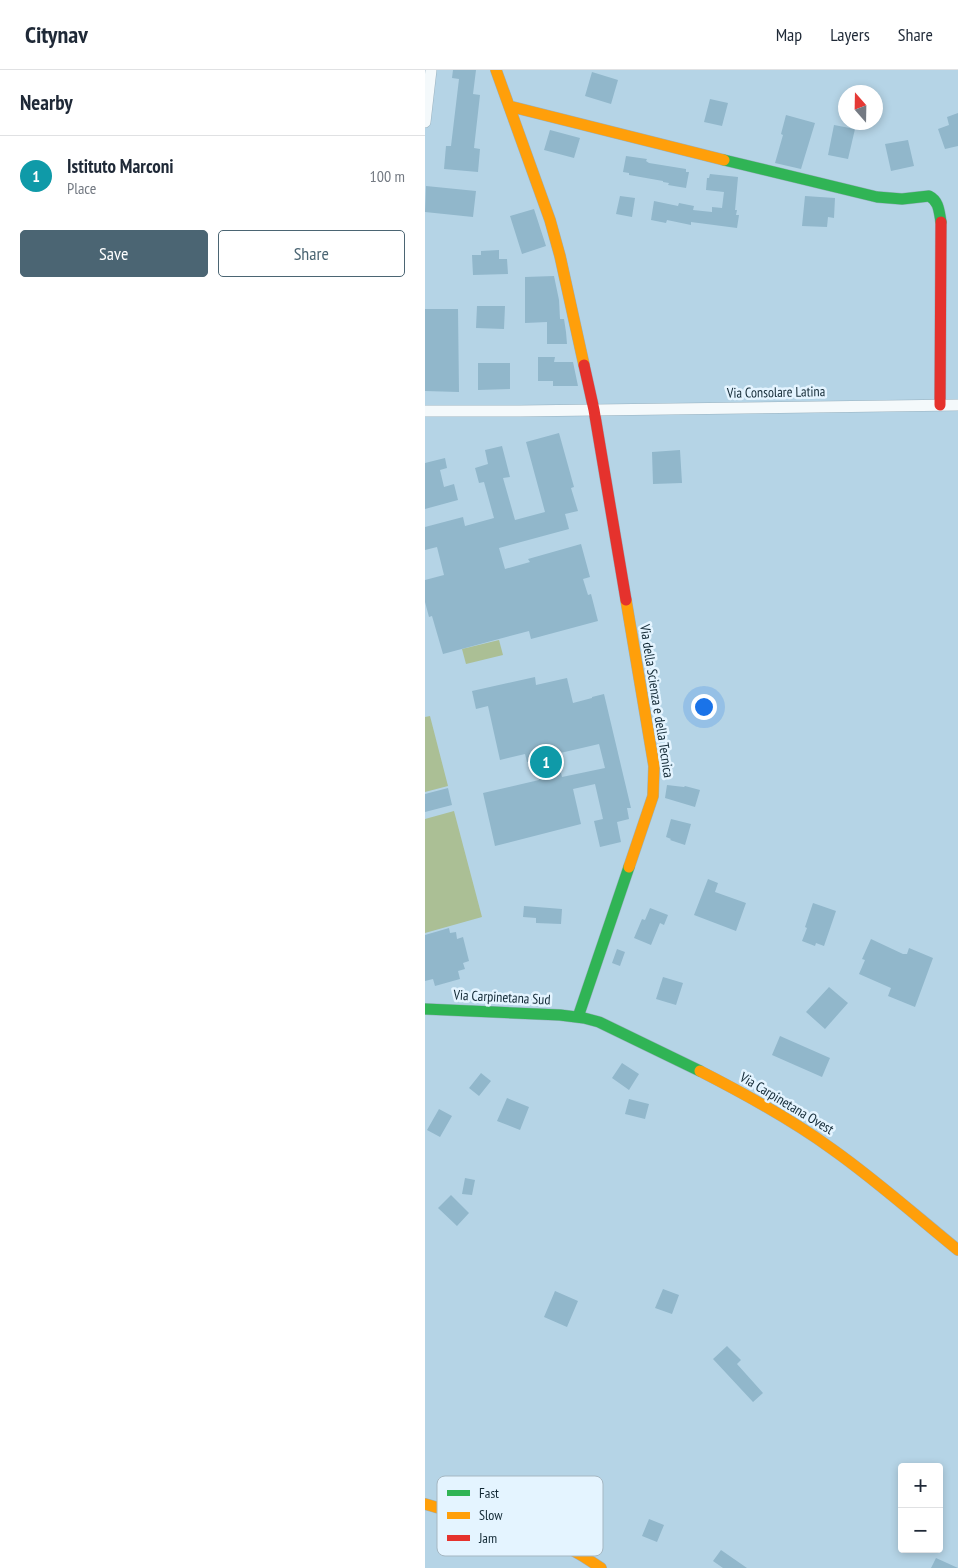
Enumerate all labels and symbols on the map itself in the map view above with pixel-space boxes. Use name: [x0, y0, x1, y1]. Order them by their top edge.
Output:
north arrow: [838, 85, 883, 130]
street label: Via Consolare Latina: [726, 382, 825, 402]
street label: Via della Scienza e della Tecnica: [636, 622, 678, 779]
your location: [691, 694, 717, 720]
pin: 1: [530, 743, 562, 781]
street label: Via Carpinetana Sud: [452, 985, 551, 1009]
street label: Via Carpinetana Ovest: [736, 1067, 837, 1138]
legend: [437, 1476, 603, 1556]
text: Fast: [479, 1484, 499, 1502]
text: Slow: [479, 1506, 503, 1524]
text: Jam: [478, 1529, 497, 1547]

